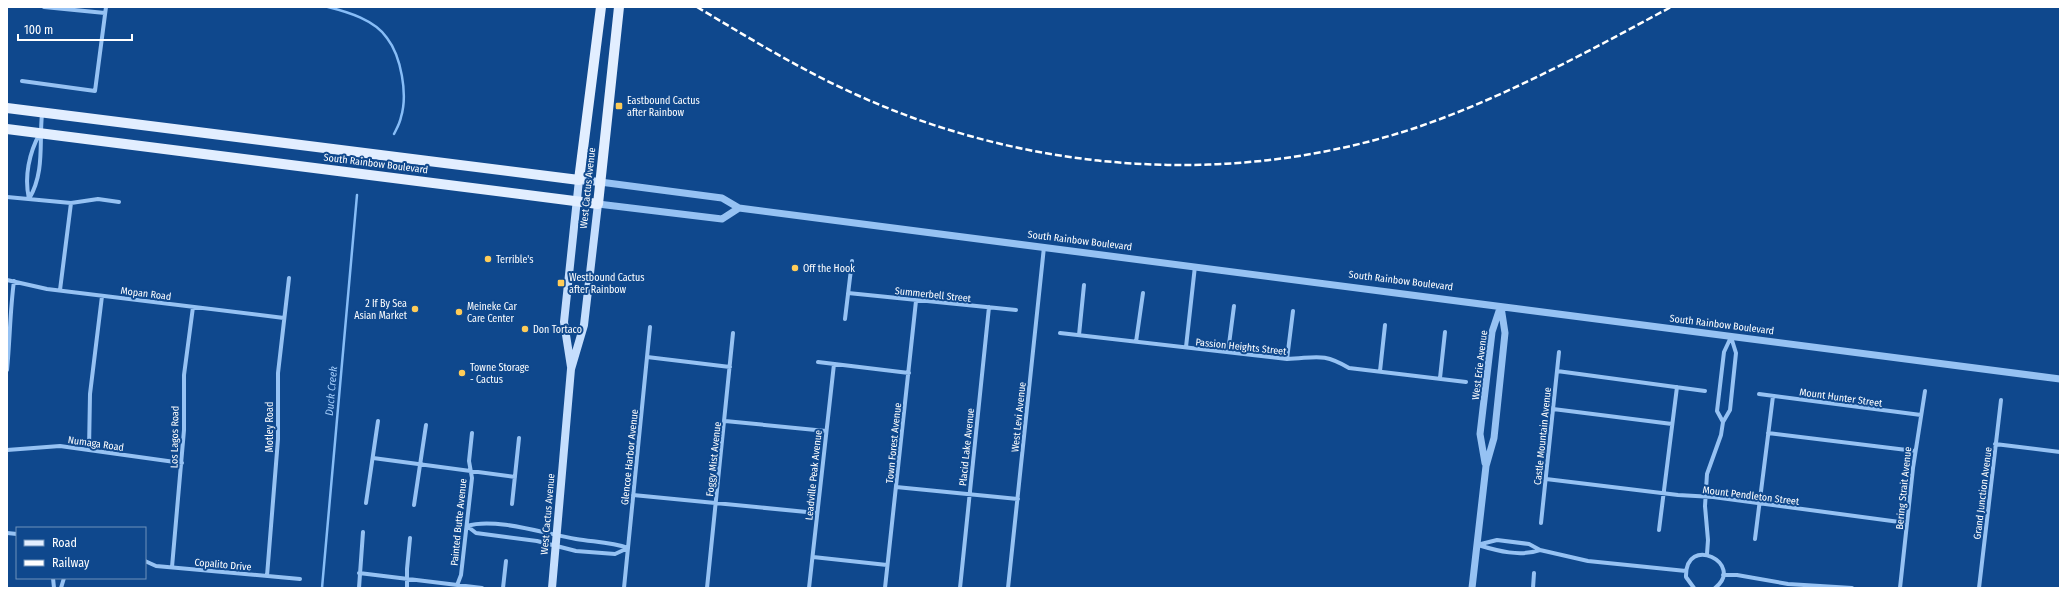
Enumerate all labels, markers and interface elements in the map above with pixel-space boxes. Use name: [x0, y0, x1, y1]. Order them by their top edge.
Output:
scale bar: [18, 16, 132, 42]
text: 100 m: [24, 23, 53, 37]
place label: Eastbound Cactus after Rainbow: [627, 95, 700, 119]
marker: Eastbound Cactus after Rainbow: [614, 101, 624, 111]
street label: West Cactus Avenue: [578, 147, 598, 229]
street label: South Rainbow Boulevard: [323, 152, 429, 176]
street label: South Rainbow Boulevard: [1027, 229, 1133, 253]
marker: Terrible's: [483, 254, 493, 264]
place label: Terrible's: [496, 254, 533, 266]
marker: Off the Hook: [790, 263, 800, 273]
place label: Off the Hook: [803, 263, 855, 275]
street label: South Rainbow Boulevard: [1348, 269, 1454, 293]
place label: Westbound Cactus after Rainbow: [569, 272, 645, 296]
marker: Westbound Cactus after Rainbow: [556, 278, 566, 288]
street label: Mopan Road: [120, 285, 172, 303]
street label: Summerbell Street: [894, 285, 972, 305]
place label: 2 If By Sea Asian Market: [354, 298, 408, 322]
place label: Meineke Car Care Center: [467, 301, 518, 325]
marker: 2 If By Sea Asian Market: [410, 304, 420, 314]
marker: Meineke Car Care Center: [454, 307, 464, 317]
street label: South Rainbow Boulevard: [1669, 313, 1775, 337]
marker: Don Tortaco: [520, 324, 530, 334]
place label: Don Tortaco: [533, 324, 582, 336]
street label: West Erie Avenue: [1470, 330, 1490, 401]
street label: Passion Heights Street: [1195, 336, 1288, 358]
place label: Towne Storage - Cactus: [470, 362, 529, 386]
water label: Duck Creek: [323, 365, 340, 416]
marker: Towne Storage - Cactus: [457, 368, 467, 378]
street label: West Levi Avenue: [1009, 381, 1029, 453]
street label: Mount Hunter Street: [1799, 386, 1884, 410]
street label: Castle Mountain Avenue: [1532, 387, 1554, 486]
street label: Motley Road: [264, 402, 276, 452]
street label: Town Forest Avenue: [884, 402, 904, 484]
street label: Los Lagos Road: [168, 406, 182, 468]
street label: Placid Lake Avenue: [957, 407, 977, 487]
street label: Glencoe Harbor Avenue: [619, 409, 641, 506]
street label: Foggy Mist Avenue: [704, 421, 724, 497]
street label: Leadville Peak Avenue: [803, 429, 825, 521]
street label: Numaga Road: [67, 434, 125, 454]
street label: Bering Strait Avenue: [1894, 446, 1914, 530]
street label: Grand Junction Avenue: [1971, 446, 1995, 540]
street label: West Cactus Avenue: [538, 473, 558, 555]
street label: Painted Butte Avenue: [448, 478, 470, 566]
street label: Mount Pendleton Street: [1702, 484, 1801, 508]
legend: [16, 527, 146, 579]
text: Road: [52, 536, 77, 550]
text: Railway: [52, 556, 90, 570]
street label: Copalito Drive: [194, 557, 252, 573]

